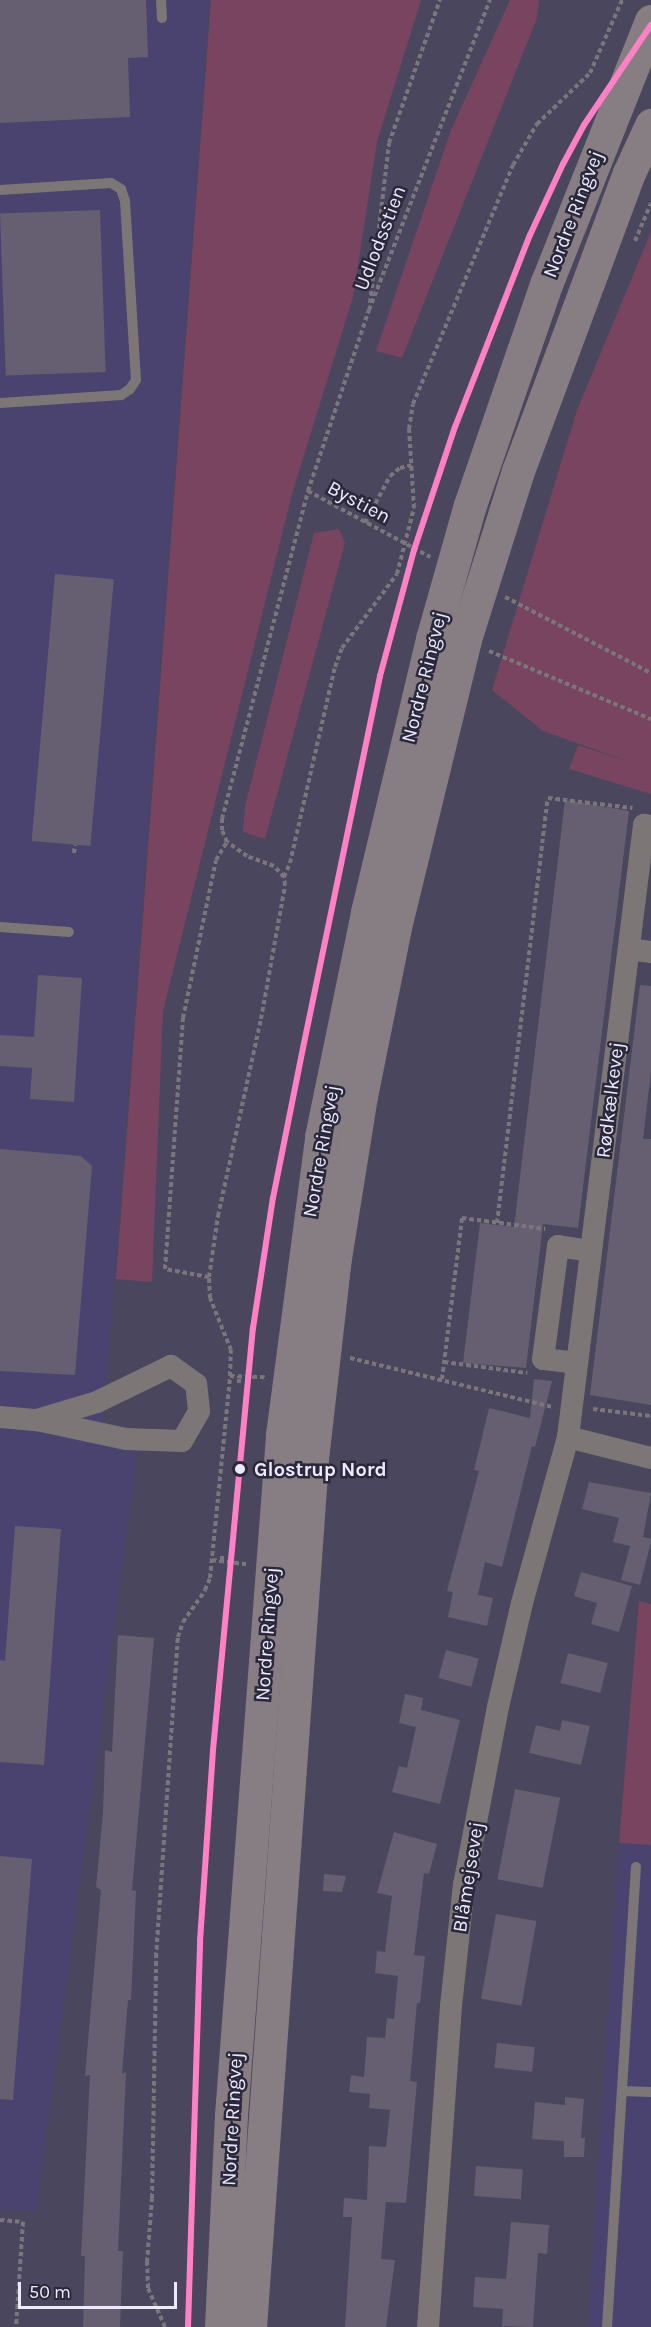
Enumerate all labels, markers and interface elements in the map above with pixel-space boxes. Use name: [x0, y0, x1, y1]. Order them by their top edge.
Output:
street label: Nordre Ringvej: [538, 147, 608, 281]
street label: Udlodsstien: [349, 182, 411, 294]
street label: Bystien: [323, 475, 395, 529]
street label: Nordre Ringvej: [396, 609, 452, 745]
street label: Rødkælkevej: [591, 1040, 629, 1160]
street label: Nordre Ringvej: [298, 1083, 344, 1219]
place label: Glostrup Nord: [254, 1457, 387, 1481]
marker: Glostrup Nord: [231, 1460, 249, 1478]
street label: Nordre Ringvej: [250, 1566, 284, 1702]
street label: Blåmejsevej: [447, 1820, 489, 1934]
street label: Nordre Ringvej: [217, 2051, 247, 2187]
scale bar: [21, 2270, 180, 2308]
text: 50 m: [29, 2281, 71, 2303]

